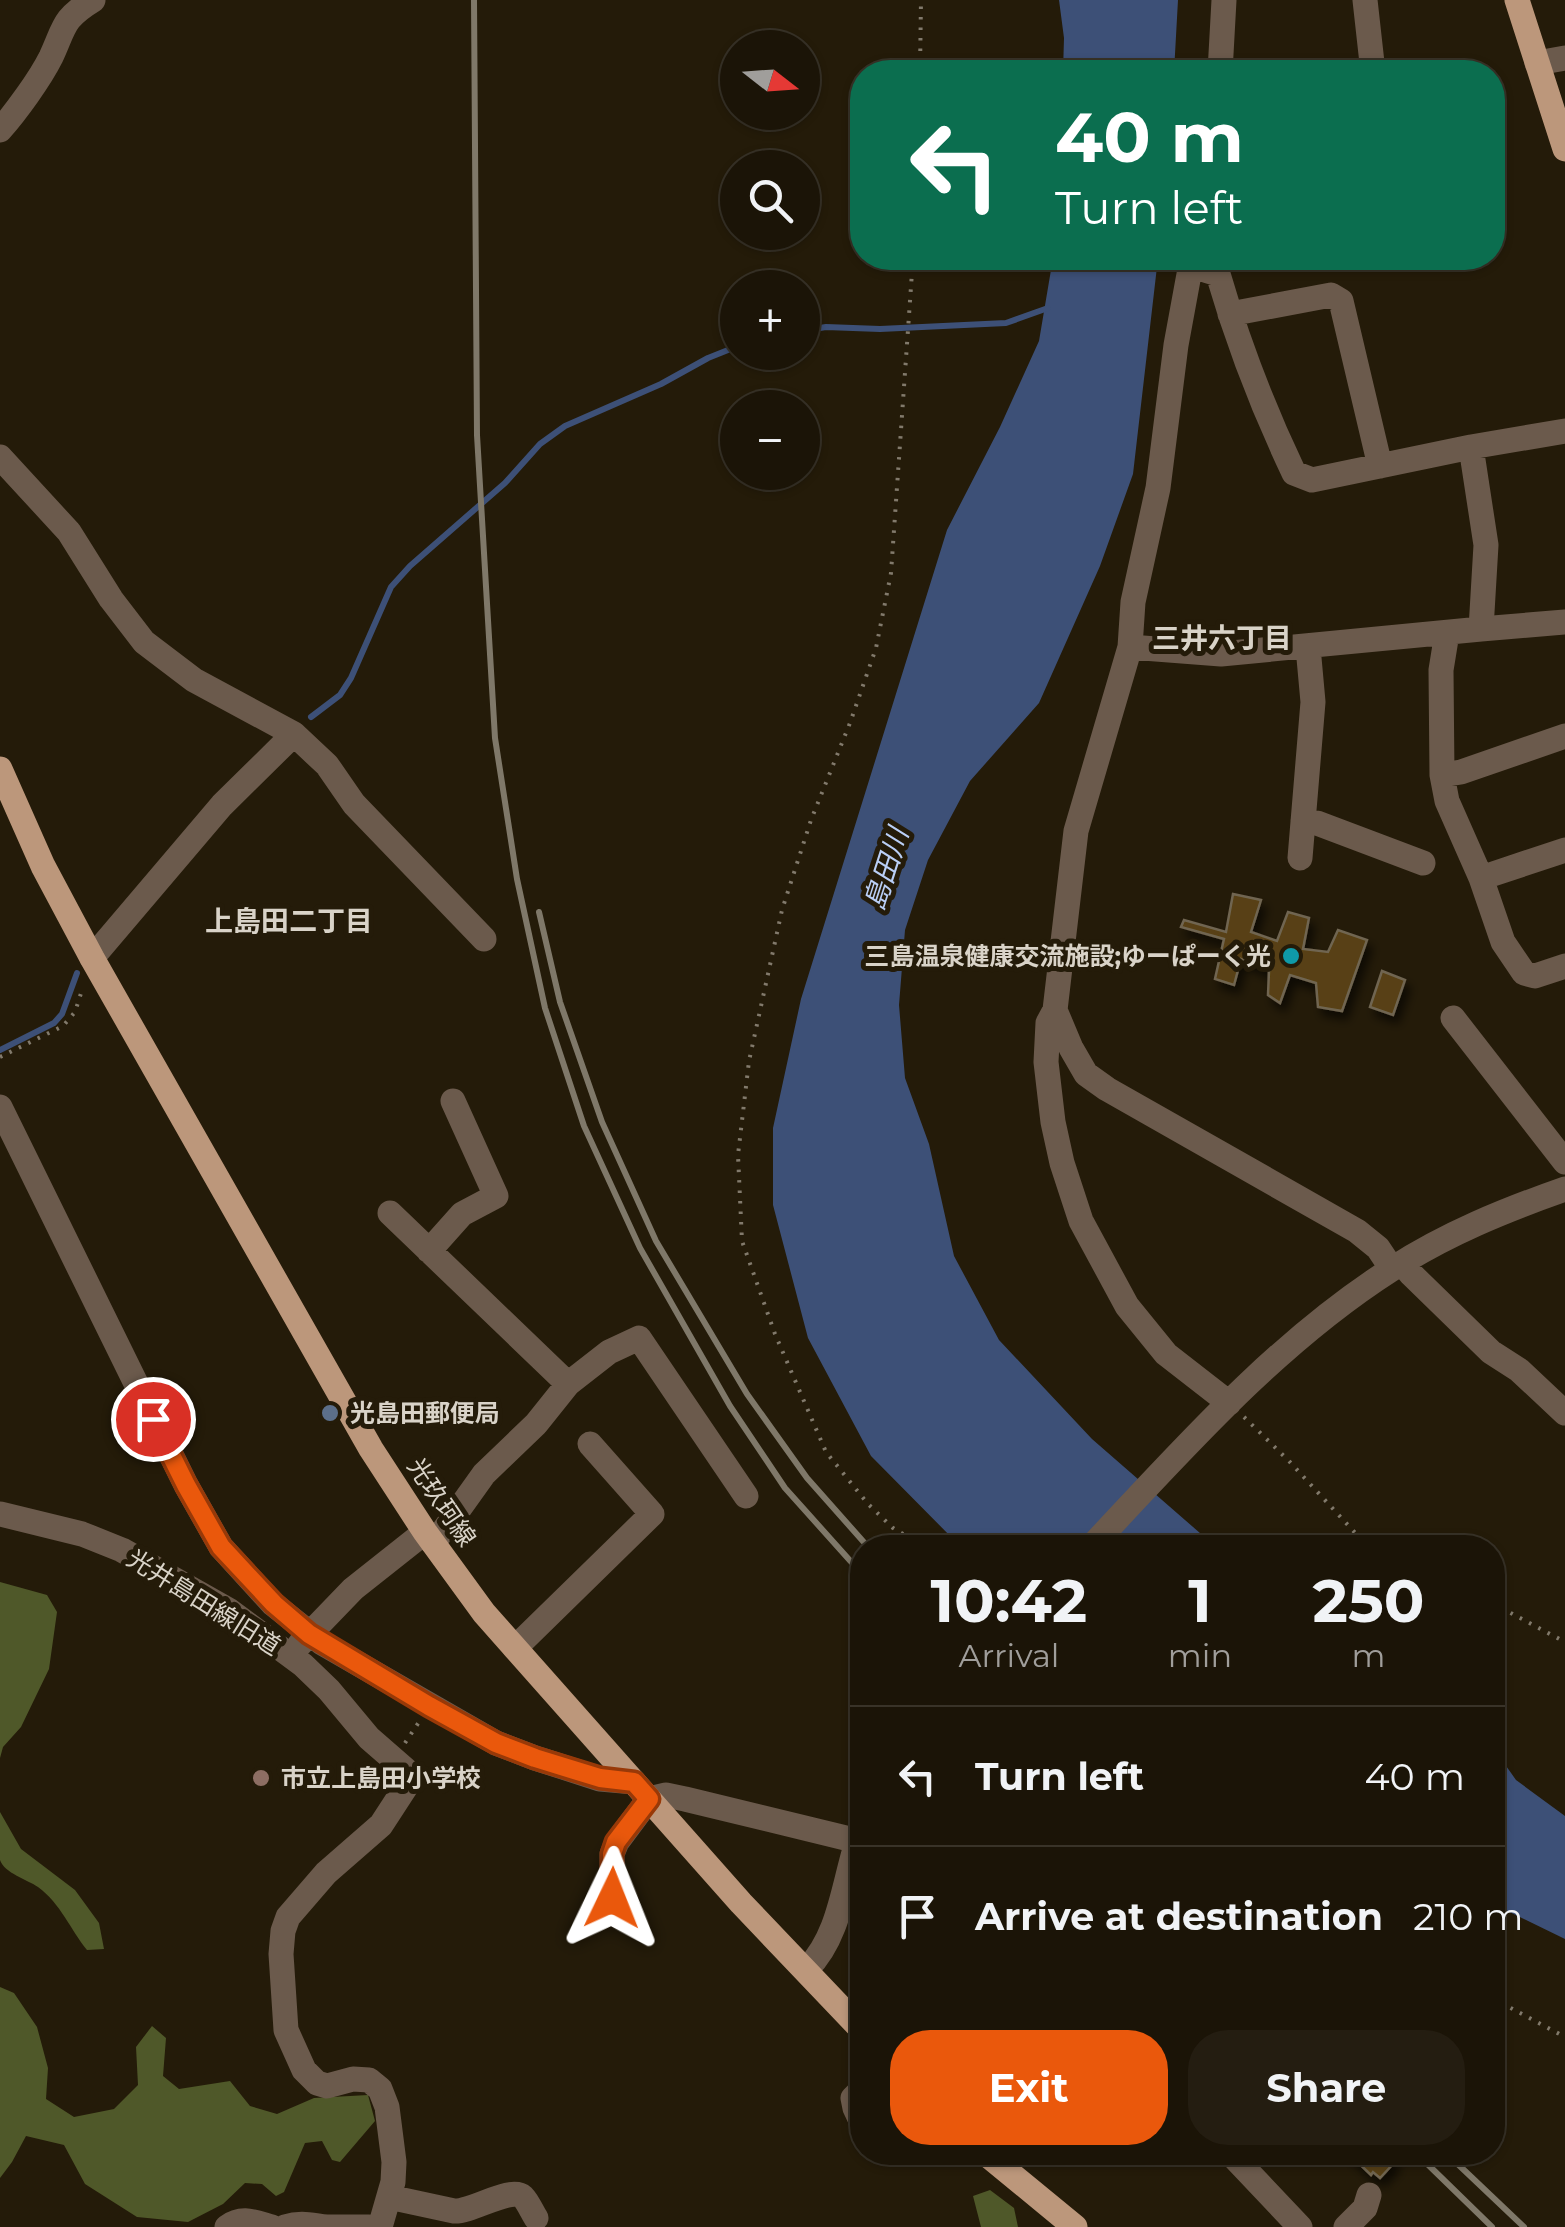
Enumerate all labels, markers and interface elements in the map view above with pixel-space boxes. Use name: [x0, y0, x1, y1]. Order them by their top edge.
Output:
north arrow: [720, 30, 820, 130]
map controls: [720, 30, 820, 490]
text: 40 m: [1055, 94, 1244, 180]
icon: left: [890, 100, 1020, 230]
button: search: [720, 150, 820, 250]
text: Turn left: [1055, 180, 1243, 235]
button: +: [720, 270, 820, 370]
button: −: [720, 390, 820, 490]
district label: 三井六丁目: [1152, 621, 1292, 655]
water label: 島田川: [857, 821, 916, 914]
district label: 上島田二丁目: [205, 904, 373, 938]
place label: 三島温泉健康交流施設;ゆーぱーく光: [864, 941, 1271, 971]
marker: 三島温泉健康交流施設;ゆーぱーく光: [1280, 945, 1302, 967]
pin: [111, 1377, 196, 1462]
icon: arrive: [126, 1392, 181, 1447]
place label: 光島田郵便局: [350, 1398, 500, 1428]
marker: 光島田郵便局: [319, 1402, 341, 1424]
street label: 光玖珂線: [402, 1452, 482, 1552]
street label: 光井島田線旧道: [122, 1543, 286, 1661]
text: 10:42: [931, 1564, 1087, 1637]
text: 1: [1188, 1564, 1212, 1637]
text: 250: [1313, 1564, 1424, 1637]
text: Arrival: [958, 1636, 1059, 1675]
text: min: [1168, 1636, 1232, 1675]
text: m: [1352, 1636, 1385, 1675]
icon: left: [890, 1749, 945, 1804]
text: Turn left: [975, 1753, 1144, 1800]
text: 40 m: [1364, 1753, 1465, 1800]
place label: 市立上島田小学校: [281, 1763, 481, 1793]
marker: 市立上島田小学校: [250, 1767, 272, 1789]
position arrow: [560, 1846, 664, 1950]
icon: arrive: [890, 1889, 945, 1944]
text: Arrive at destination: [975, 1893, 1383, 1940]
text: 210 m: [1413, 1893, 1524, 1940]
button: Exit: [890, 2030, 1168, 2145]
button: Share: [1188, 2030, 1465, 2145]

